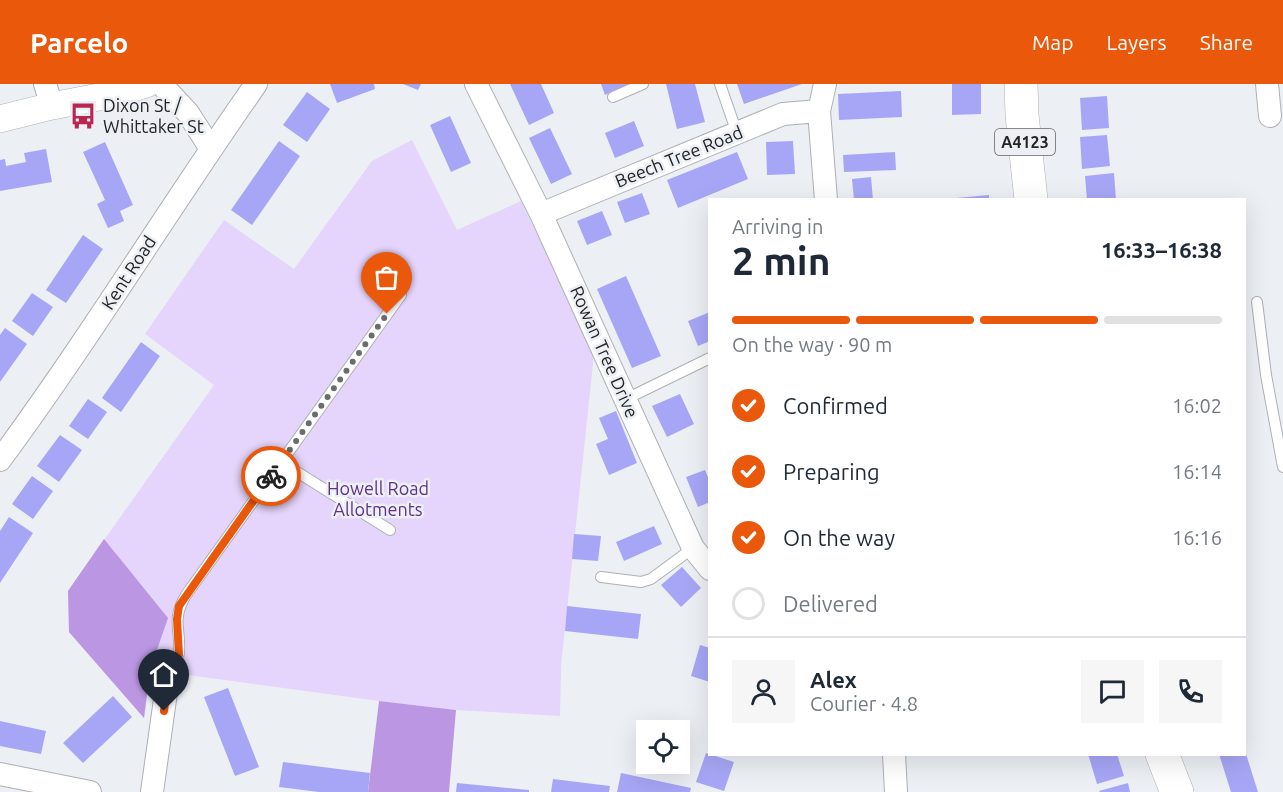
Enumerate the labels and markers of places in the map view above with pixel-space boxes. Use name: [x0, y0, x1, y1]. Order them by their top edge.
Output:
place label: Dixon St / Whittaker St: [103, 95, 204, 136]
bus stop icon: Dixon St / Whittaker St: [68, 101, 98, 131]
pin: [361, 252, 412, 314]
pin: [138, 649, 189, 711]

